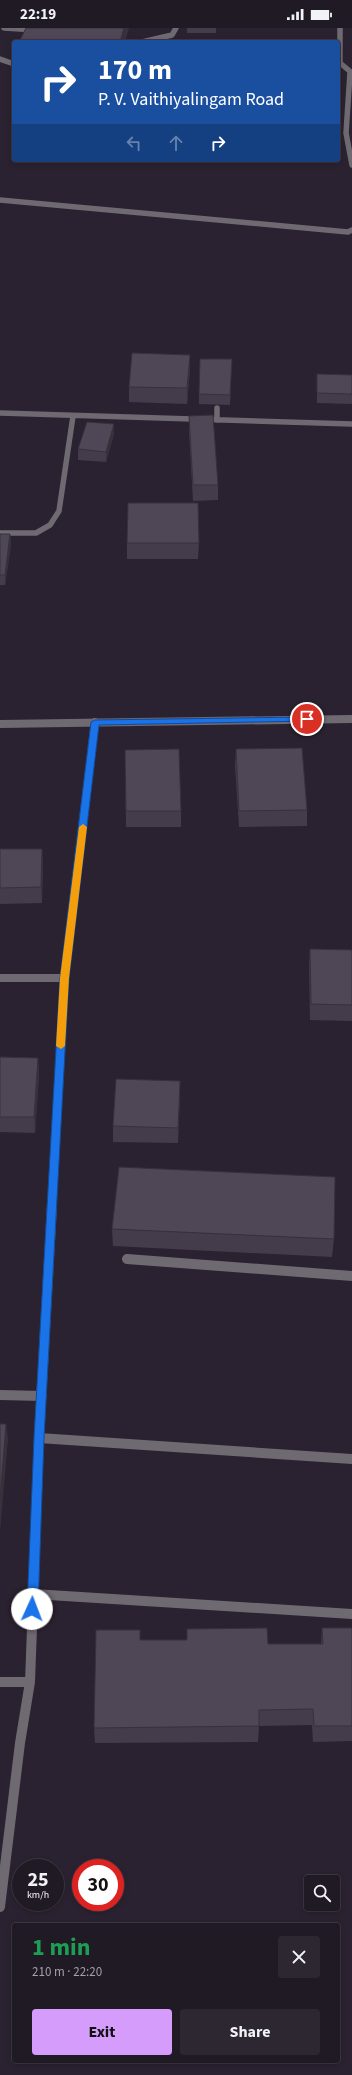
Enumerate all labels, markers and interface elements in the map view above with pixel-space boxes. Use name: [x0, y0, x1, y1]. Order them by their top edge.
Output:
text: 22:19: [20, 4, 56, 25]
text: 170 m: [98, 50, 172, 90]
icon: right: [32, 56, 84, 108]
text: P. V. Vaithiyalingam Road: [98, 87, 284, 112]
icon: left: [123, 132, 145, 154]
icon: ahead: [165, 132, 187, 154]
icon: right: [207, 132, 229, 154]
pin: [290, 702, 324, 736]
icon: arrive: [296, 708, 318, 730]
position arrow: [11, 1588, 53, 1630]
speed limit sign: 30: [72, 1859, 124, 1911]
text: 25: [27, 1866, 49, 1894]
map controls: [304, 1875, 340, 1911]
button: search: [304, 1875, 340, 1911]
text: km/h: [27, 1888, 49, 1902]
text: 1 min: [32, 1930, 90, 1965]
button: close: [278, 1936, 320, 1978]
text: 210 m · 22:20: [32, 1963, 102, 1981]
button: Exit: [32, 2009, 172, 2055]
button: Share: [180, 2009, 320, 2055]

